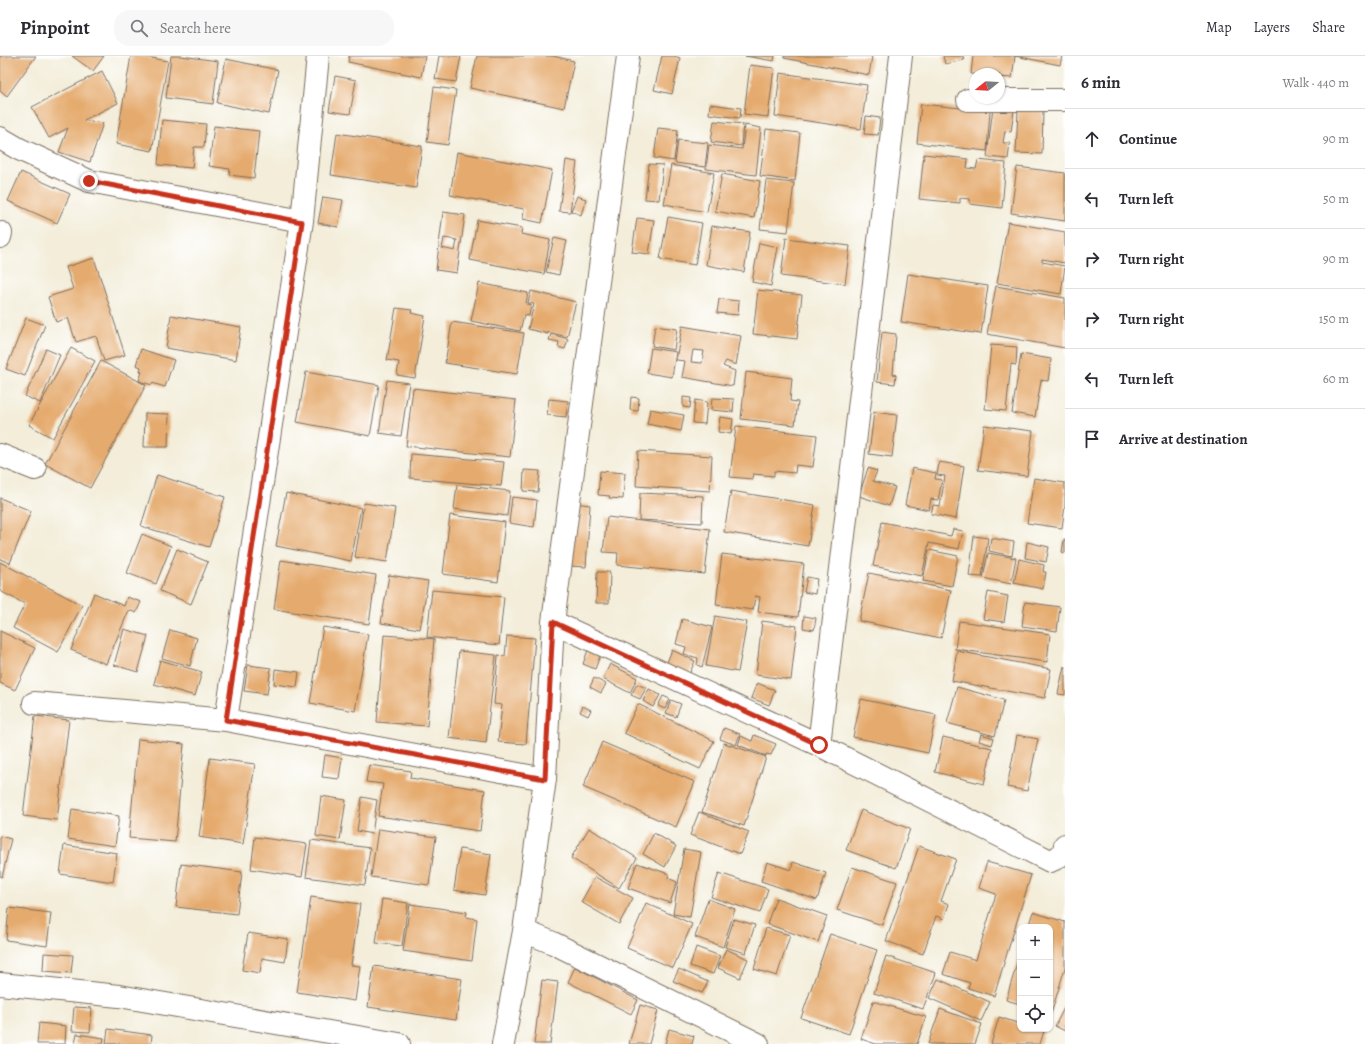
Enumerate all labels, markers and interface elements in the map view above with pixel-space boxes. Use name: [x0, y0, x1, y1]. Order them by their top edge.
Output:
search box: [114, 10, 394, 46]
text: Pinpoint: [20, 15, 90, 41]
icon: search: [128, 17, 150, 39]
text: Search here: [160, 18, 231, 38]
text: Map: [1206, 18, 1232, 37]
text: Layers: [1254, 18, 1290, 37]
text: Share: [1312, 18, 1345, 37]
north arrow: [969, 68, 1005, 104]
text: 6 min: [1081, 71, 1121, 94]
text: Walk · 440 m: [1282, 74, 1349, 91]
icon: ahead: [1081, 128, 1103, 150]
text: Continue: [1119, 129, 1177, 149]
text: 90 m: [1323, 130, 1349, 147]
route end: [80, 172, 98, 190]
icon: left: [1081, 188, 1103, 210]
text: Turn left: [1119, 189, 1174, 209]
text: 50 m: [1323, 190, 1349, 207]
icon: right: [1081, 248, 1103, 270]
text: Turn right: [1119, 249, 1184, 269]
text: 90 m: [1323, 250, 1349, 267]
icon: right: [1081, 308, 1103, 330]
text: Turn right: [1119, 309, 1184, 329]
text: 150 m: [1319, 310, 1349, 327]
icon: left: [1081, 368, 1103, 390]
text: Turn left: [1119, 369, 1174, 389]
text: 60 m: [1323, 370, 1349, 387]
icon: arrive: [1081, 428, 1103, 450]
text: Arrive at destination: [1119, 429, 1248, 449]
route start: [810, 736, 828, 754]
map controls: [1017, 924, 1053, 1032]
button: +: [1017, 924, 1053, 960]
button: −: [1017, 960, 1053, 996]
button: locate: [1017, 996, 1053, 1032]

